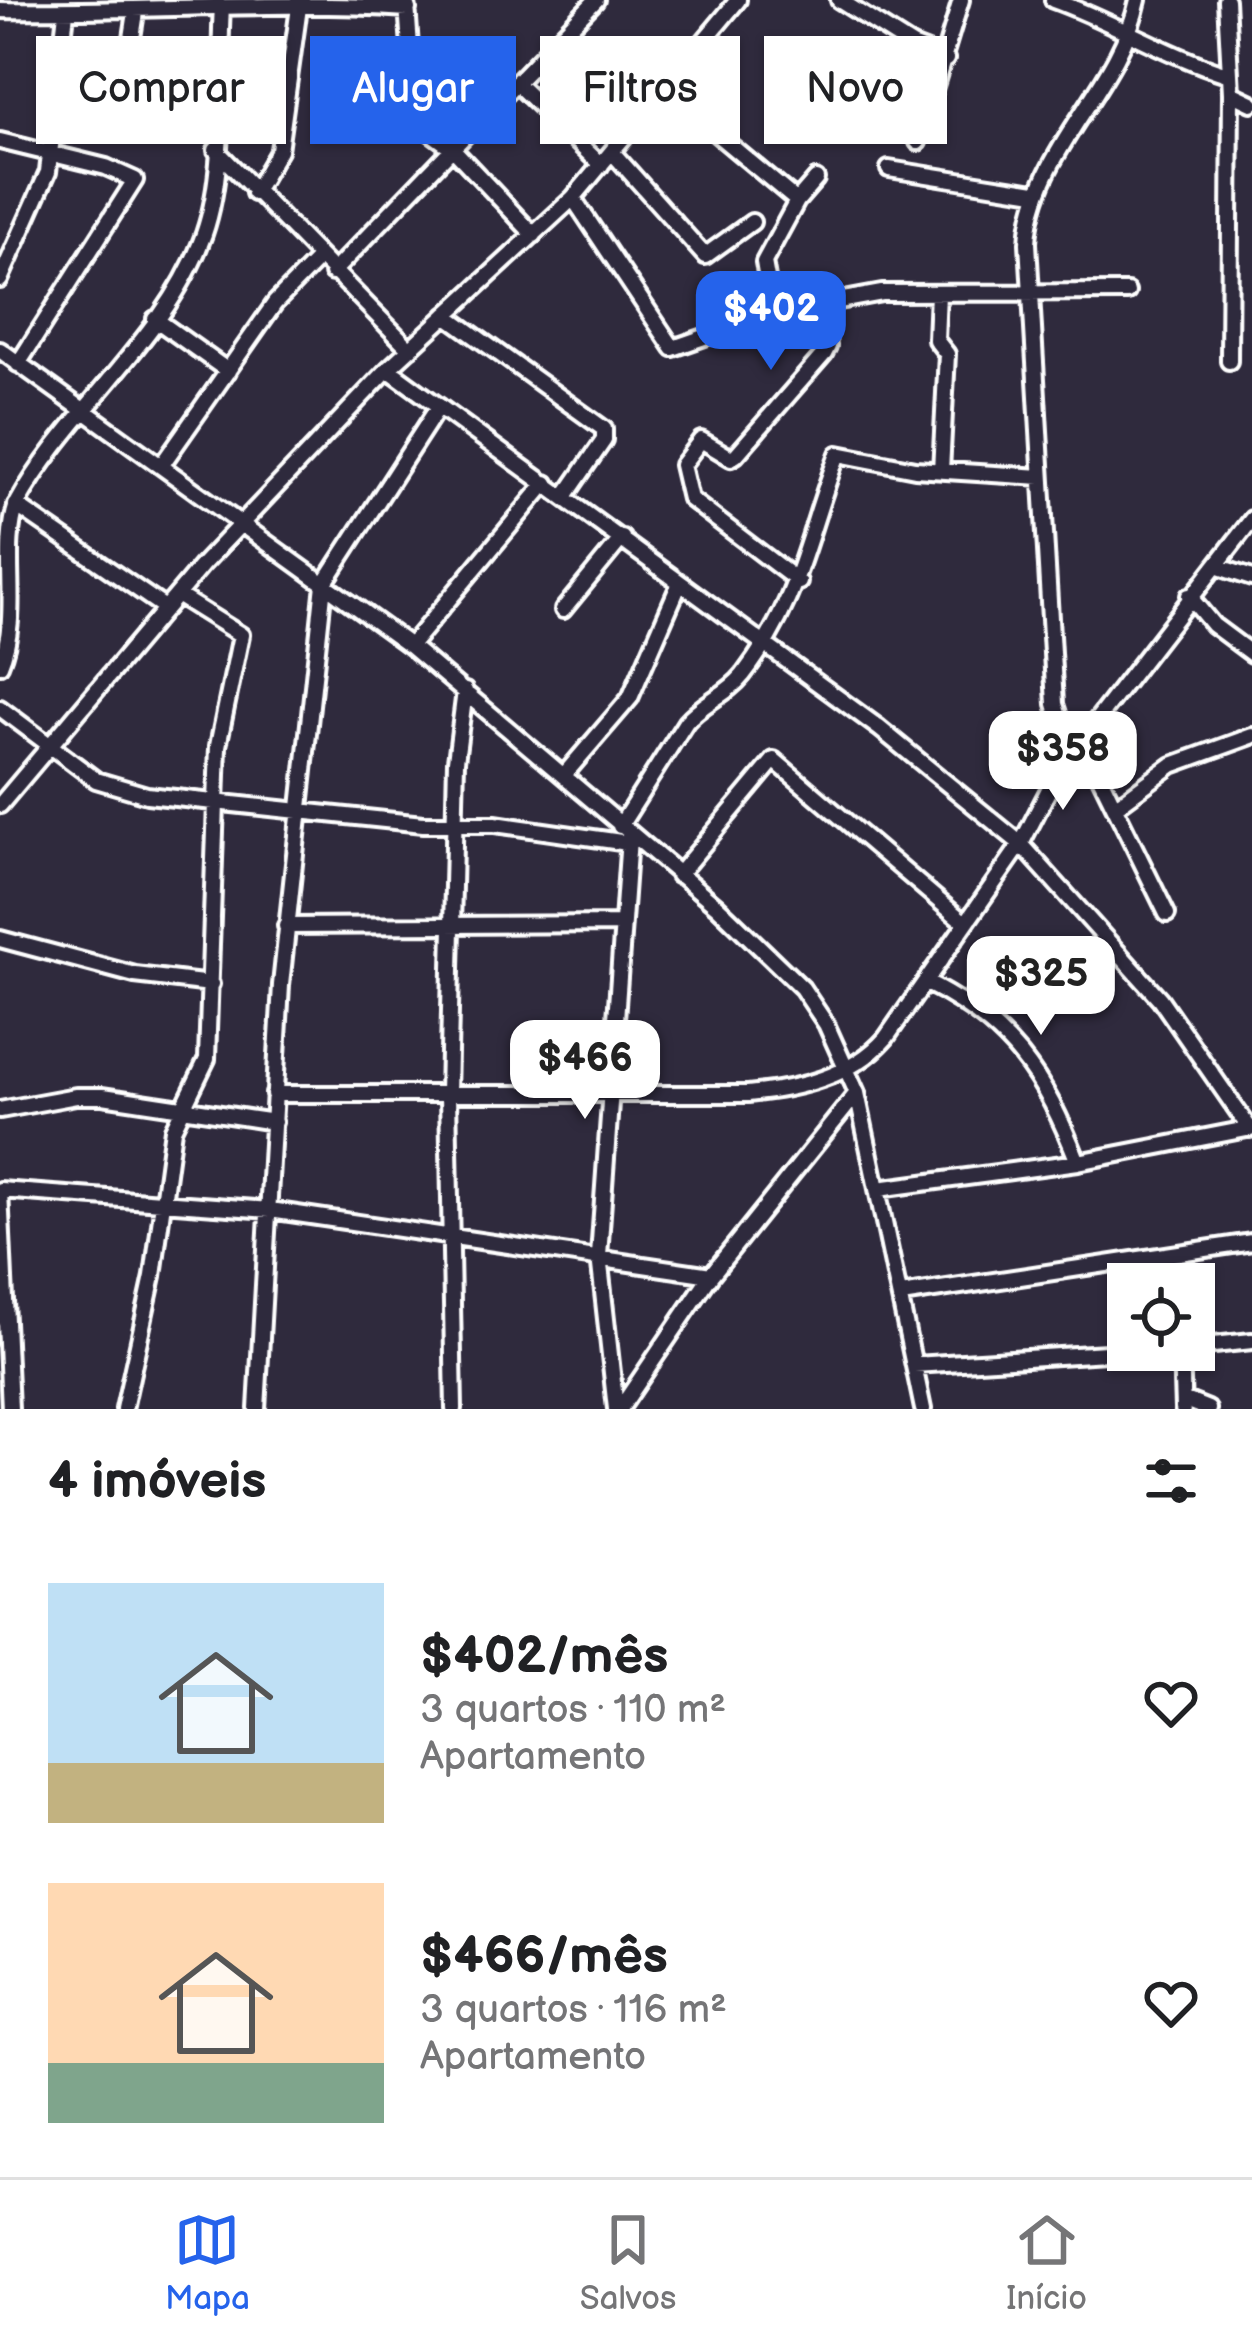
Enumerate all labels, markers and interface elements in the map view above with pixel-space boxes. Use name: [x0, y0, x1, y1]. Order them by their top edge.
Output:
chip: Comprar: [36, 36, 286, 144]
chip: Alugar: [310, 36, 516, 144]
chip: Filtros: [540, 36, 740, 144]
chip: Novo: [764, 36, 947, 144]
pin: $402: [700, 271, 842, 373]
text: $402: [723, 286, 819, 333]
pin: $358: [992, 711, 1134, 813]
text: $358: [1016, 726, 1110, 773]
pin: $325: [970, 936, 1112, 1038]
text: $325: [994, 951, 1088, 998]
pin: $466: [514, 1020, 656, 1122]
text: $466: [537, 1035, 633, 1082]
map controls: [1107, 1263, 1215, 1371]
button: locate: [1107, 1263, 1215, 1371]
icon: filters: [1138, 1448, 1204, 1514]
text: 4 imóveis: [48, 1451, 266, 1512]
text: $402/mês: [420, 1626, 668, 1687]
icon: home: [144, 1631, 288, 1775]
icon: heart: [1138, 1670, 1204, 1736]
text: 3 quartos · 110 m²: [420, 1687, 726, 1734]
text: Apartamento: [420, 1734, 646, 1781]
text: $466/mês: [420, 1926, 668, 1987]
icon: home: [144, 1931, 288, 2075]
icon: heart: [1138, 1970, 1204, 2036]
text: 3 quartos · 116 m²: [420, 1987, 727, 2034]
text: Apartamento: [420, 2034, 646, 2081]
tab: Mapa: [165, 2207, 250, 2319]
tab: Salvos: [580, 2207, 676, 2319]
tab: Início: [1006, 2207, 1087, 2319]

